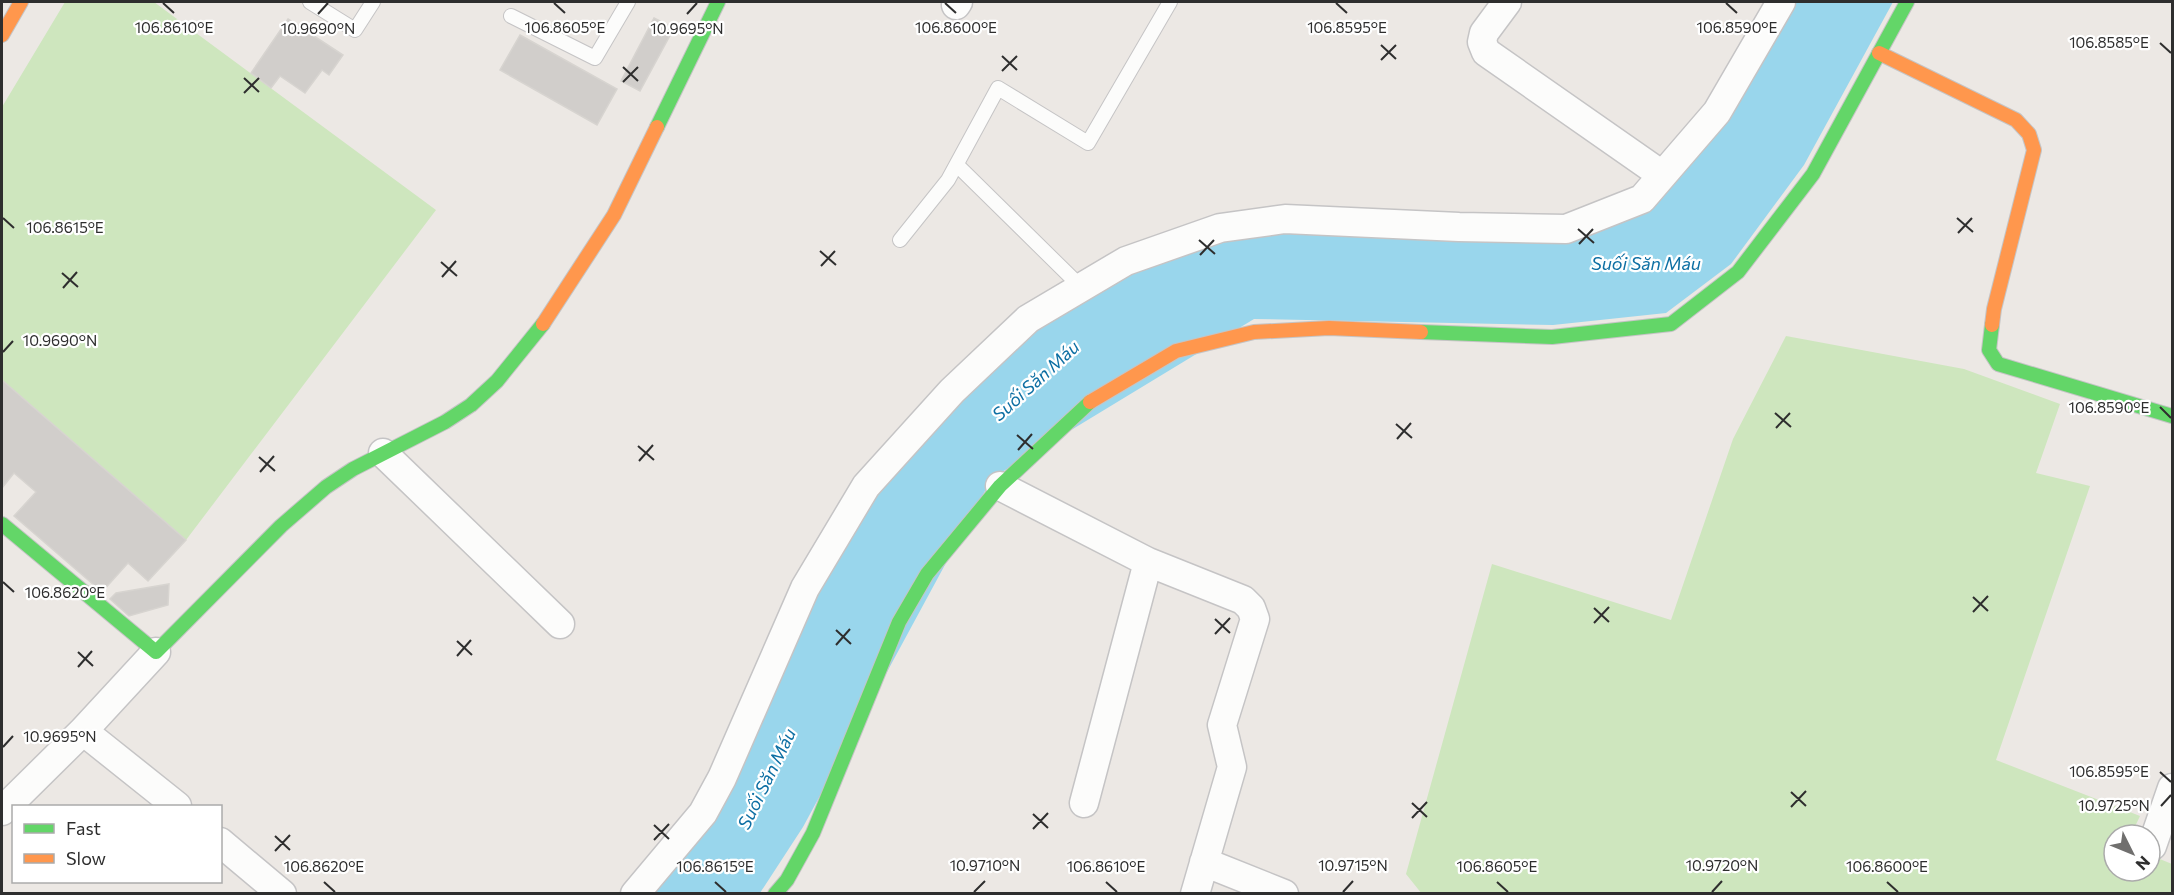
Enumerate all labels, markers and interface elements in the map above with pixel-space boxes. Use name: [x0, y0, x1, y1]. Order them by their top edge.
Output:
text: 106.8610°E: [135, 18, 213, 36]
text: 106.8605°E: [525, 18, 606, 36]
text: 106.8600°E: [915, 18, 997, 36]
text: 106.8595°E: [1307, 18, 1387, 36]
text: 106.8590°E: [1697, 18, 1778, 36]
text: 10.9690°N: [281, 19, 355, 37]
text: 10.9695°N: [650, 19, 724, 37]
text: 106.8585°E: [2069, 33, 2149, 51]
text: 106.8615°E: [26, 218, 104, 236]
water label: Suối Săn Máu: [1591, 252, 1701, 274]
text: 10.9690°N: [23, 331, 97, 349]
water label: Suối Săn Máu: [987, 335, 1083, 425]
text: 106.8590°E: [2069, 398, 2150, 416]
text: 106.8620°E: [25, 583, 105, 601]
water label: Suối Săn Máu: [732, 725, 800, 833]
text: 10.9695°N: [23, 727, 97, 745]
text: 106.8595°E: [2069, 762, 2149, 780]
text: 10.9725°N: [2078, 796, 2150, 814]
legend: [12, 805, 222, 883]
text: Fast: [66, 817, 101, 839]
north arrow: [2102, 823, 2162, 883]
text: Slow: [66, 847, 106, 869]
text: N: [2132, 853, 2154, 874]
text: 10.9710°N: [950, 856, 1020, 874]
text: 10.9715°N: [1318, 856, 1388, 874]
text: 10.9720°N: [1686, 856, 1758, 874]
text: 106.8620°E: [284, 857, 364, 875]
text: 106.8615°E: [676, 857, 754, 875]
text: 106.8610°E: [1067, 857, 1145, 875]
text: 106.8605°E: [1457, 857, 1538, 875]
text: 106.8600°E: [1846, 857, 1928, 875]

